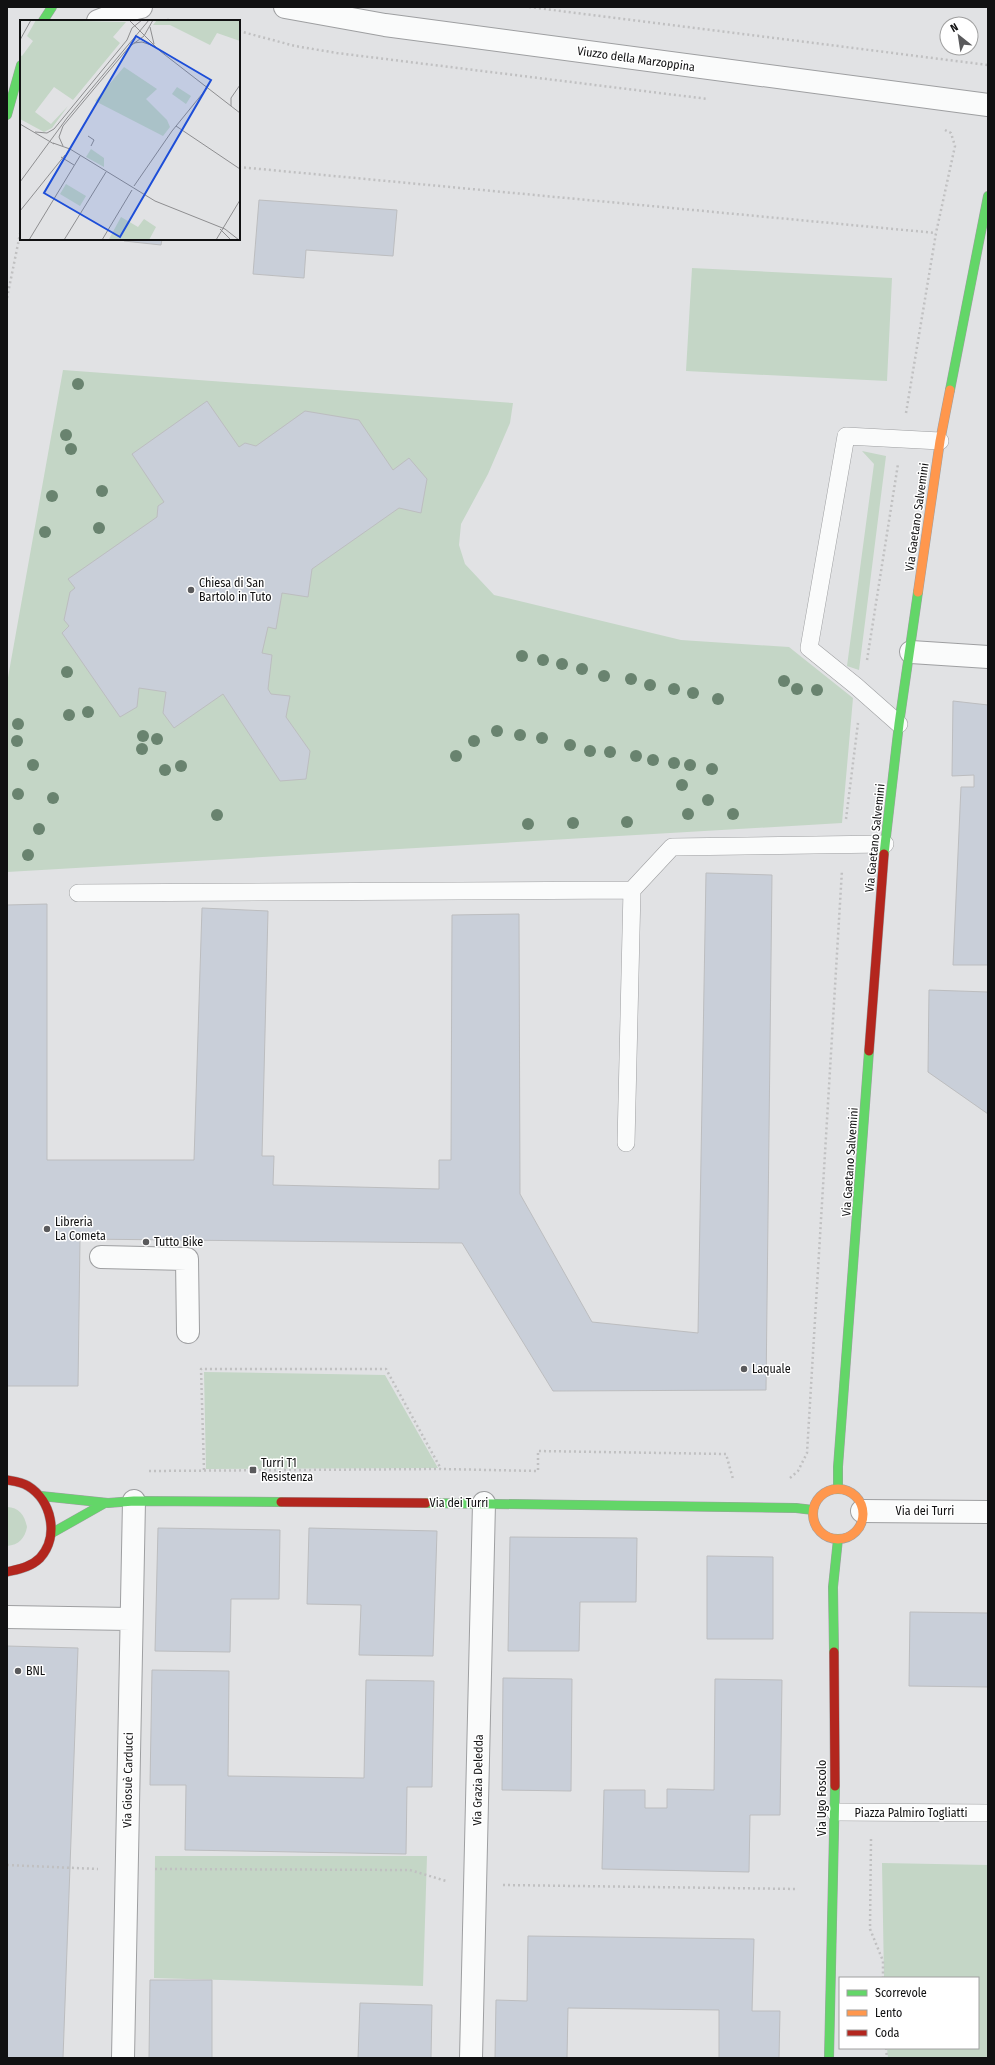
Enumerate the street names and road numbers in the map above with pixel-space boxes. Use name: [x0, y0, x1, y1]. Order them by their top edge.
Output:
street label: Viuzzo della Marzoppina: [576, 44, 696, 74]
street label: Via Gaetano Salvemini: [902, 462, 932, 572]
street label: Via Gaetano Salvemini: [862, 783, 888, 893]
street label: Via Gaetano Salvemini: [839, 1107, 861, 1217]
street label: Via dei Turri: [430, 1496, 488, 1510]
street label: Via dei Turri: [896, 1504, 954, 1518]
street label: Via Giosuè Carducci: [120, 1732, 136, 1828]
street label: Via Grazia Deledda: [470, 1734, 486, 1826]
street label: Via Ugo Foscolo: [815, 1760, 829, 1836]
street label: Piazza Palmiro Togliatti: [855, 1806, 967, 1820]

